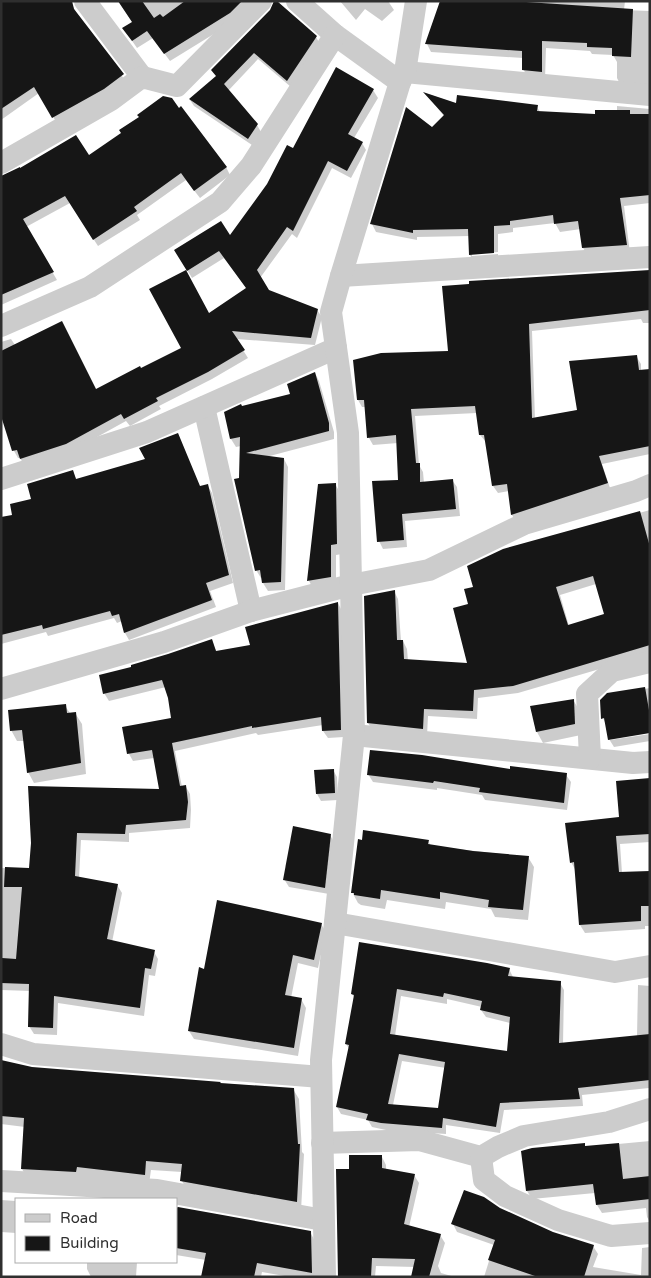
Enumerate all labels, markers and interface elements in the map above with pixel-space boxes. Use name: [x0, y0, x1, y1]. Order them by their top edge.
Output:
legend: [15, 1198, 178, 1263]
text: Road: [60, 1209, 98, 1227]
text: Building: [60, 1234, 119, 1252]

